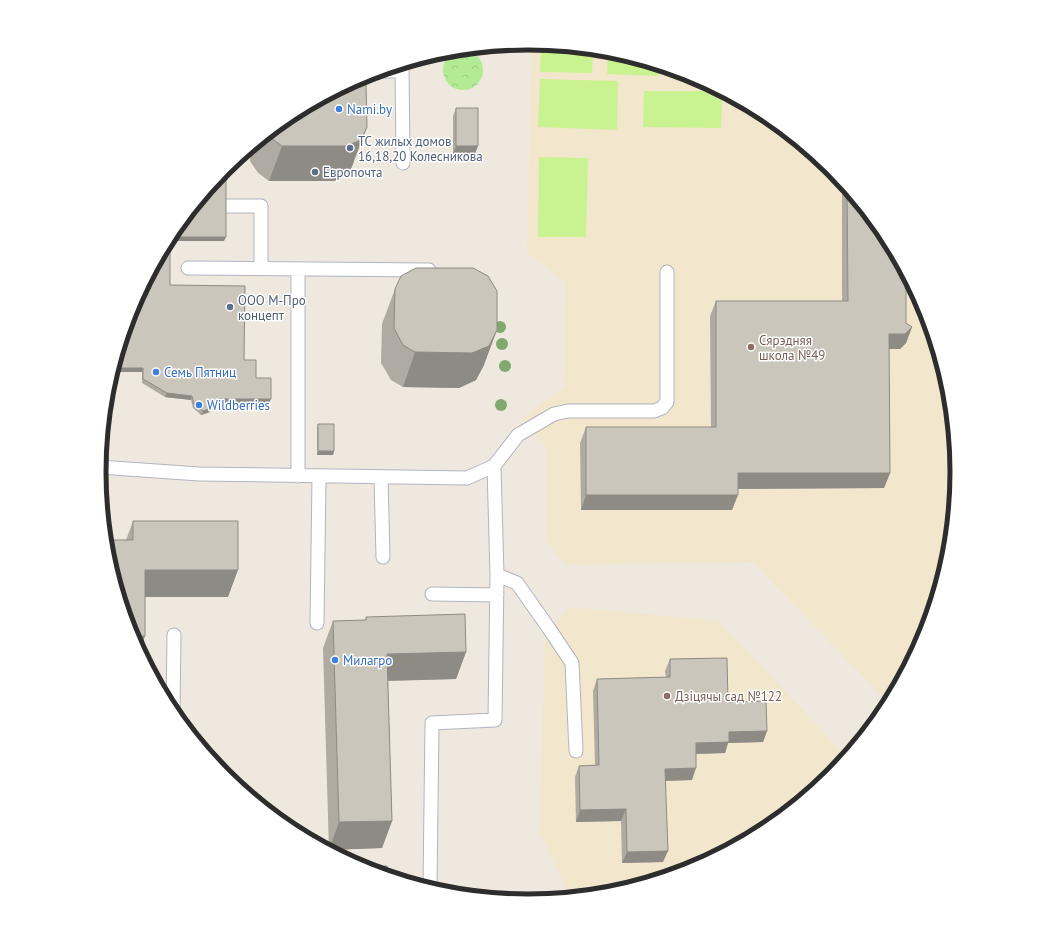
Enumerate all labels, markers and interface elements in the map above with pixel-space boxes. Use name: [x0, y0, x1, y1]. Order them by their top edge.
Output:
place label: Nami.by: [347, 101, 392, 118]
marker: Nami.by: [334, 104, 344, 114]
place label: ТС жилых домов 16,18,20 Колесникова: [358, 133, 483, 165]
marker: ТС жилых домов 16,18,20 Колесникова: [345, 143, 355, 153]
place label: Европочта: [323, 164, 382, 181]
marker: Европочта: [310, 167, 320, 177]
place label: ООО М-Про концепт: [238, 292, 306, 324]
marker: ООО М-Про концепт: [225, 302, 235, 312]
place label: Сярэдняя школа №49: [759, 332, 825, 364]
marker: Сярэдняя школа №49: [746, 342, 756, 352]
place label: Семь Пятниц: [164, 364, 236, 381]
marker: Семь Пятниц: [151, 367, 161, 377]
place label: Wildberries: [207, 397, 270, 414]
marker: Wildberries: [194, 400, 204, 410]
place label: Милагро: [343, 652, 392, 669]
marker: Милагро: [330, 655, 340, 665]
place label: Дзіцячы сад №122: [675, 688, 782, 705]
marker: Дзіцячы сад №122: [662, 691, 672, 701]

